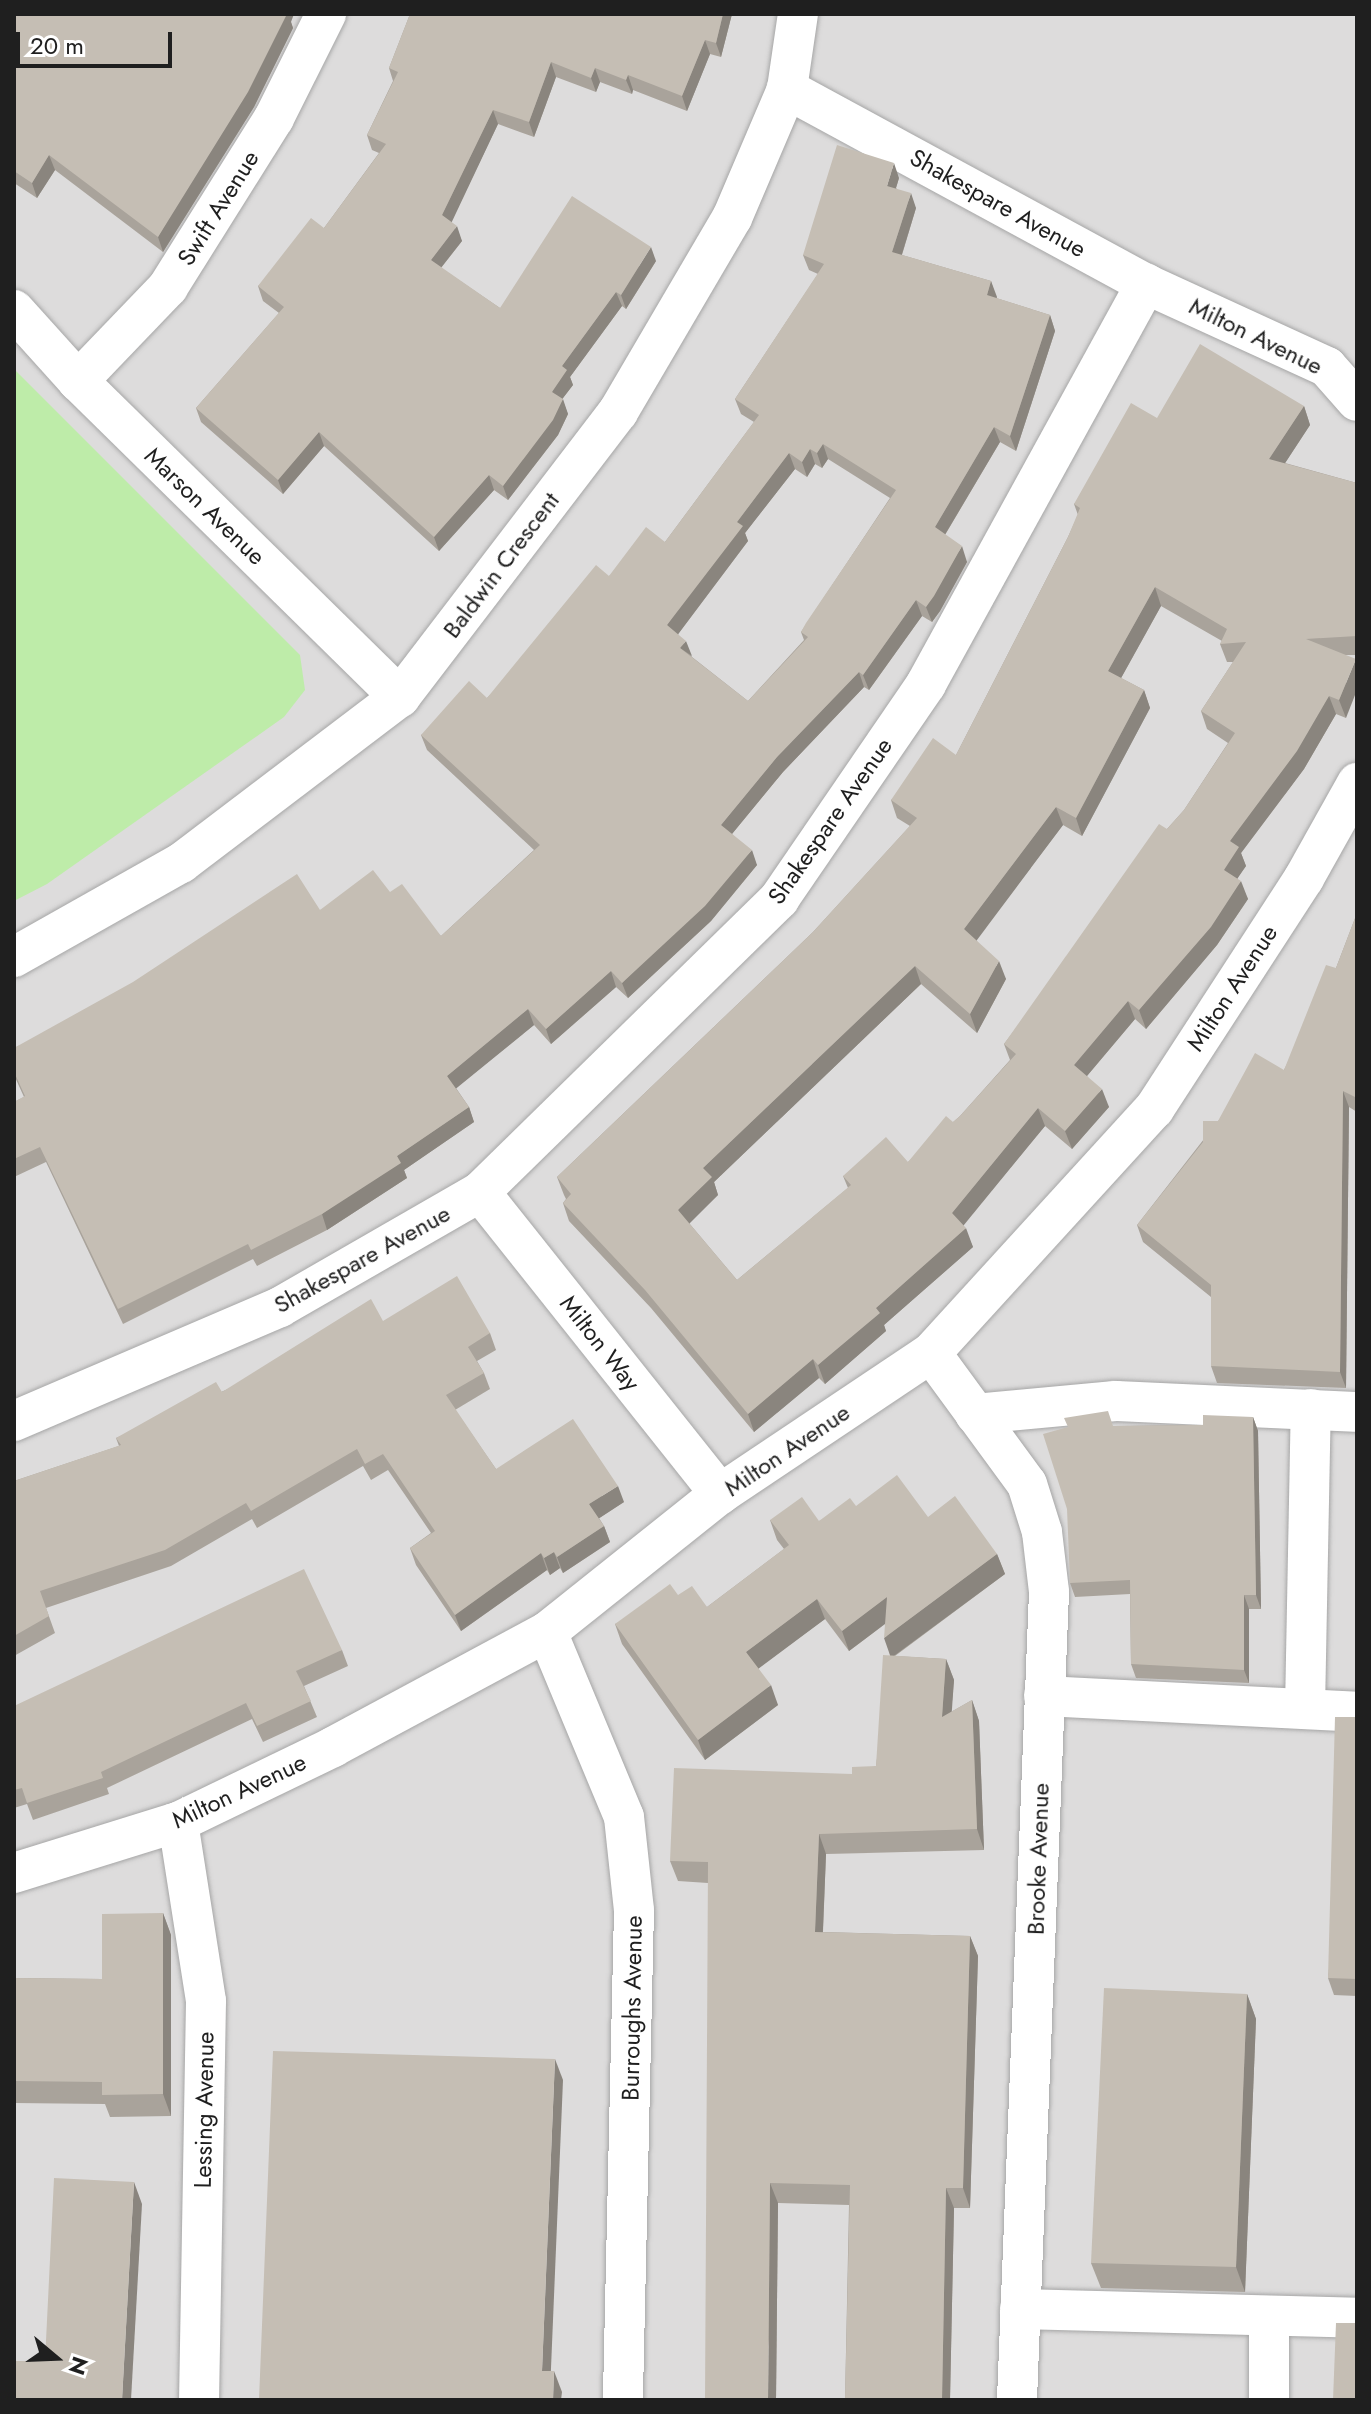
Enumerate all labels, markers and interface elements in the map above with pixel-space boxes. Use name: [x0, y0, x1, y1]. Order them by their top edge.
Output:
scale bar: [20, 16, 176, 66]
text: 20 m: [30, 28, 84, 63]
street label: Shakespare Avenue: [905, 143, 1091, 263]
street label: Swift Avenue: [171, 145, 265, 271]
street label: Milton Avenue: [1185, 291, 1327, 381]
street label: Marson Avenue: [139, 441, 271, 571]
street label: Baldwin Crescent: [437, 486, 565, 644]
street label: Shakespare Avenue: [762, 732, 898, 910]
street label: Milton Avenue: [1181, 920, 1283, 1056]
street label: Shakespare Avenue: [269, 1199, 455, 1319]
street label: Milton Way: [554, 1290, 646, 1396]
street label: Milton Avenue: [719, 1398, 855, 1502]
street label: Milton Avenue: [167, 1747, 311, 1835]
street label: Brooke Avenue: [1021, 1783, 1055, 1935]
street label: Burroughs Avenue: [616, 1915, 648, 2101]
street label: Lessing Avenue: [188, 2031, 220, 2189]
north arrow: [16, 2318, 96, 2398]
text: N: [61, 2352, 97, 2379]

